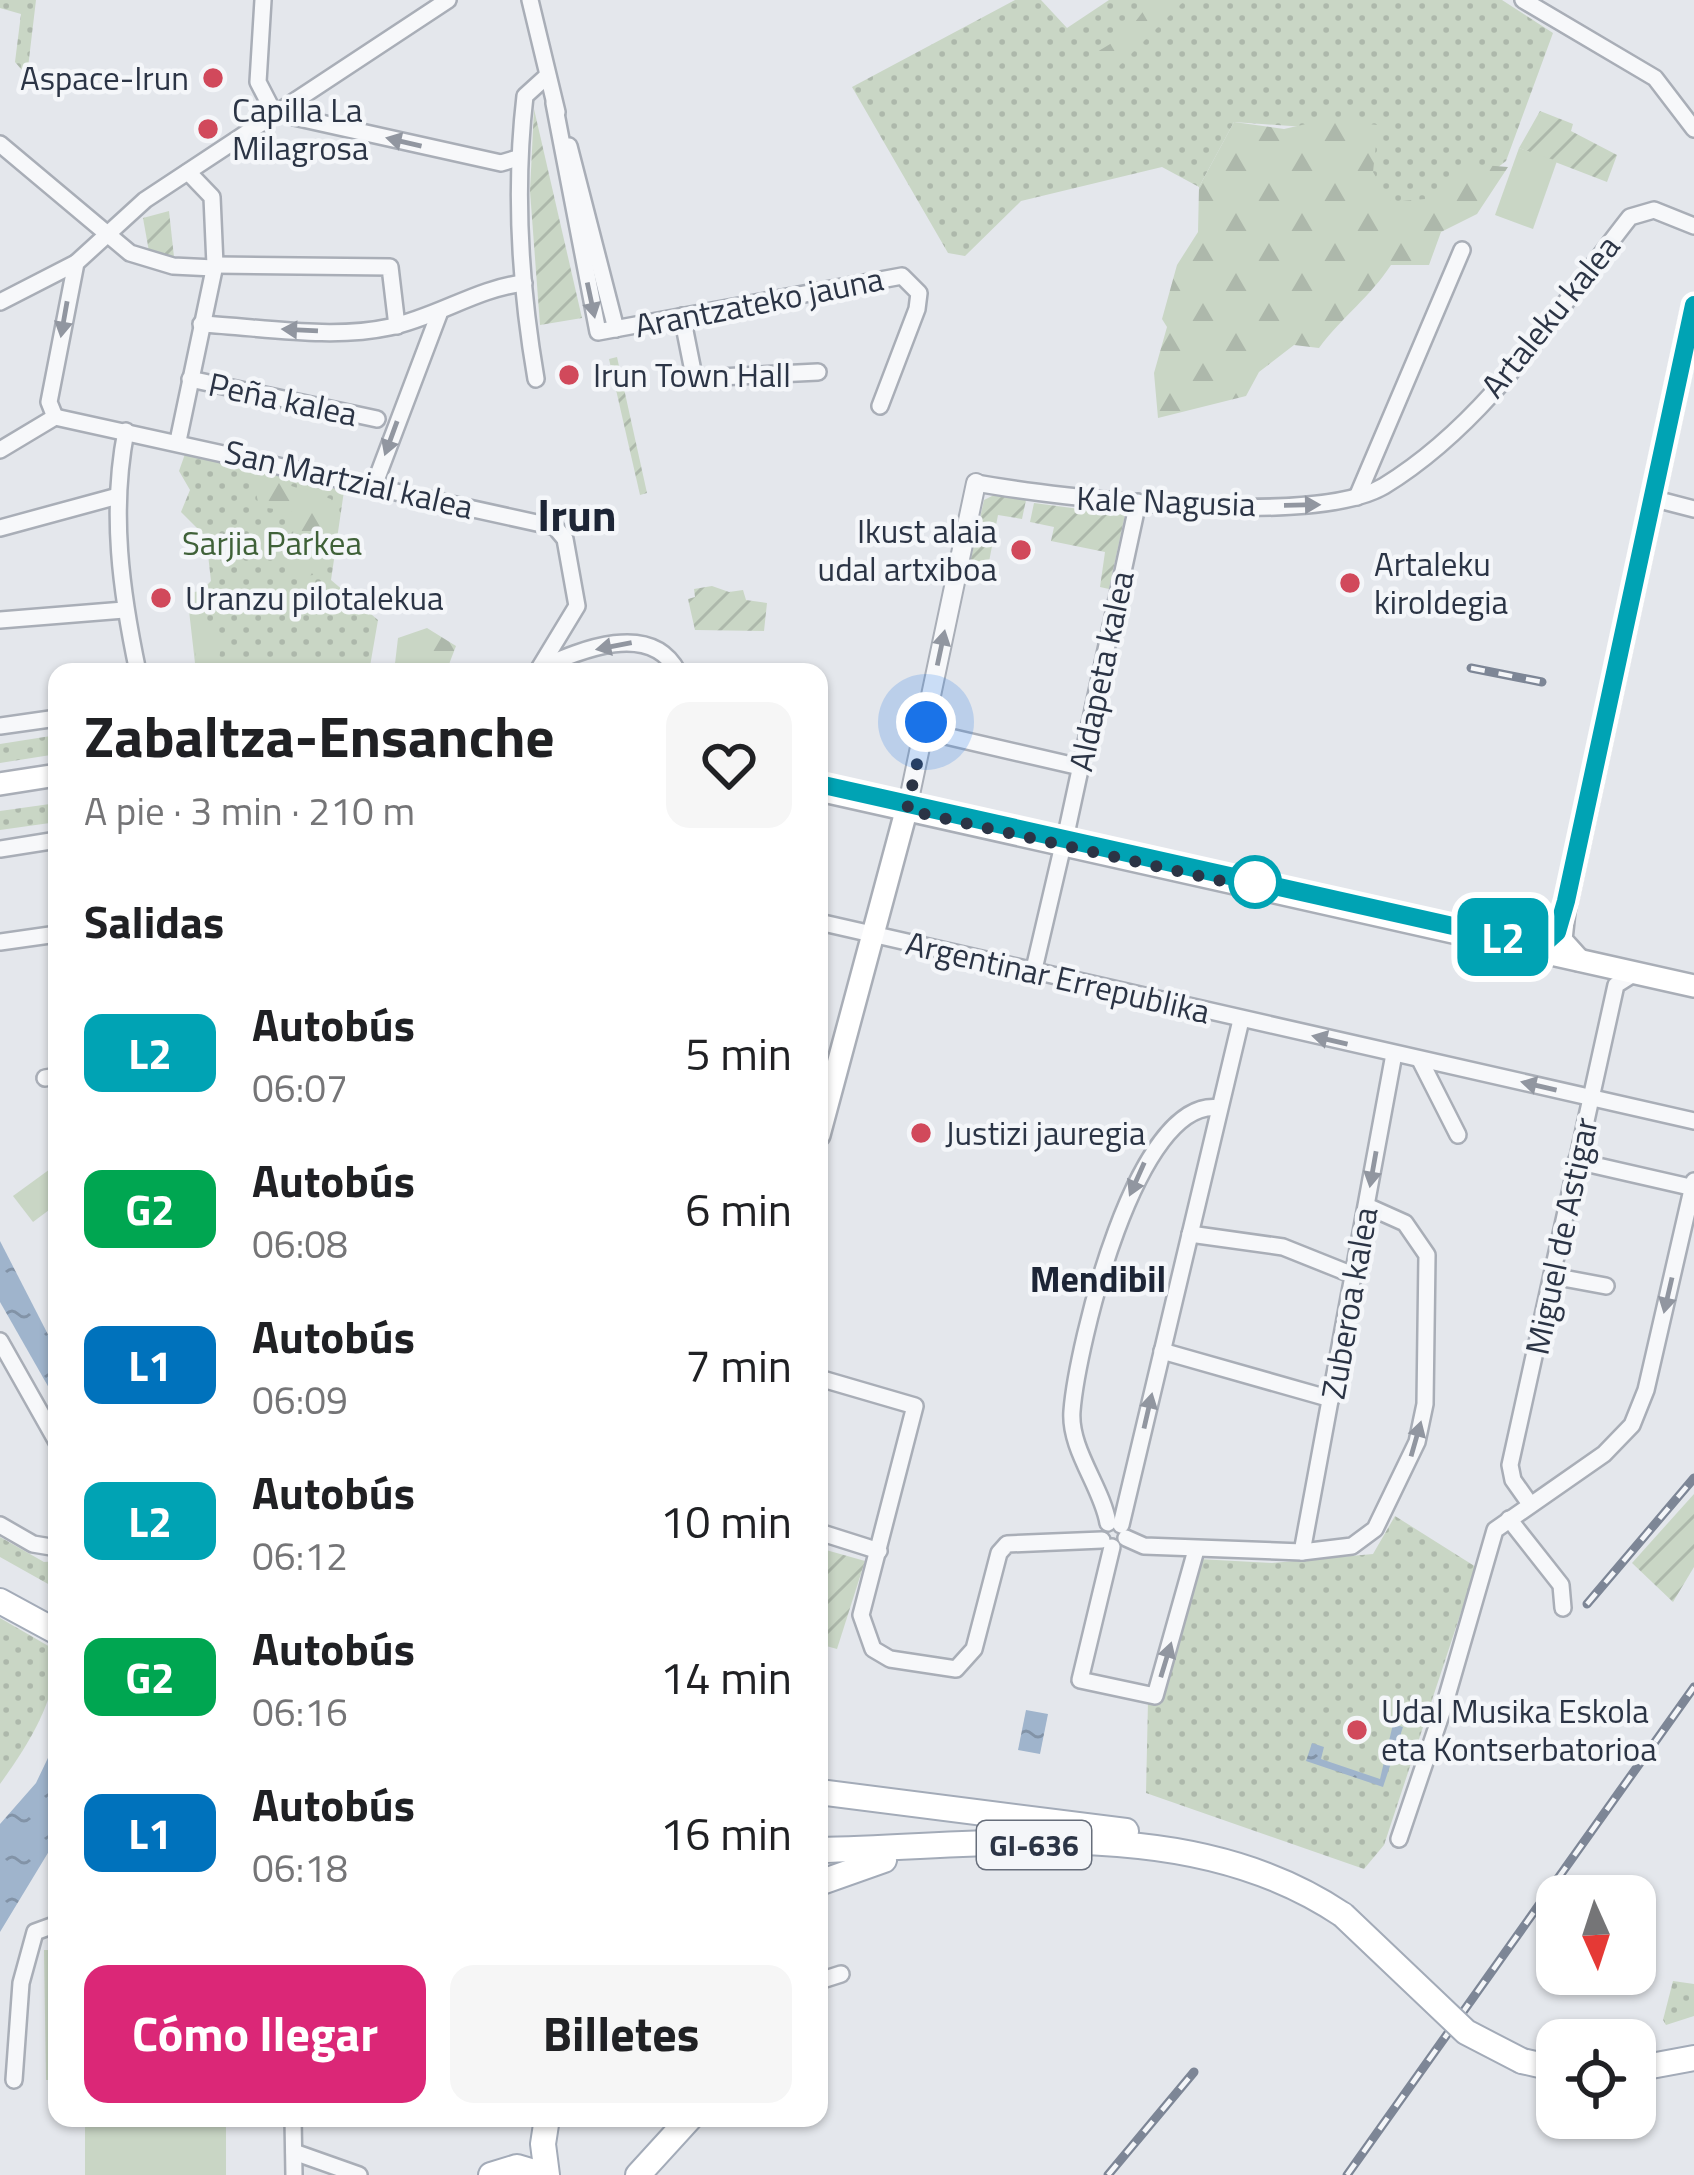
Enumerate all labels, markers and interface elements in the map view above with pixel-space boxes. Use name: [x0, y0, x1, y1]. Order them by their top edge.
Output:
place label: Aspace-Irun: [20, 53, 189, 103]
marker: Aspace-Irun: [200, 65, 226, 91]
place label: Capilla La Milagrosa: [232, 85, 368, 173]
marker: Capilla La Milagrosa: [195, 116, 221, 142]
one-way arrow: [384, 131, 422, 150]
street label: Artaleku kalea: [1469, 224, 1631, 408]
street label: Arantzateko jauna: [630, 253, 888, 351]
one-way arrow: [583, 282, 602, 320]
one-way arrow: [55, 301, 73, 339]
one-way arrow: [280, 320, 318, 339]
place label: Irun Town Hall: [593, 350, 791, 400]
street label: Peña kalea: [204, 359, 362, 439]
marker: Irun Town Hall: [556, 362, 582, 388]
one-way arrow: [381, 420, 399, 456]
street label: San Martzial kalea: [220, 426, 478, 532]
street label: Kale Nagusia: [1076, 473, 1256, 529]
district label: Irun: [537, 480, 617, 548]
one-way arrow: [1284, 495, 1322, 514]
place label: Ikust alaia udal artxiboa: [818, 506, 997, 594]
park label: Sarjia Parkea: [182, 518, 362, 568]
marker: Ikust alaia udal artxiboa: [1008, 537, 1034, 563]
place label: Artaleku kiroldegia: [1374, 539, 1508, 627]
street label: Aldapeta kalea: [1055, 566, 1147, 776]
marker: Artaleku kiroldegia: [1337, 570, 1363, 596]
place label: Uranzu pilotalekua: [185, 573, 444, 623]
marker: Uranzu pilotalekua: [148, 585, 174, 611]
one-way arrow: [933, 629, 952, 667]
one-way arrow: [594, 637, 632, 656]
text: Zabaltza-Ensanche: [84, 692, 555, 779]
your location: [896, 692, 956, 752]
button: heart: [666, 702, 792, 828]
text: A pie · 3 min · 210 m: [84, 781, 415, 840]
unlabelled marker: [1230, 857, 1280, 907]
text: Salidas: [84, 887, 224, 955]
line badge: L2: [1449, 898, 1557, 976]
text: L2: [1481, 905, 1525, 969]
street label: Argentinar Errepublika: [901, 918, 1215, 1036]
text: Autobús: [252, 990, 415, 1058]
text: 5 min: [685, 1019, 792, 1087]
text: L2: [128, 1021, 172, 1085]
one-way arrow: [1311, 1029, 1349, 1048]
text: 06:07: [252, 1058, 348, 1117]
one-way arrow: [1519, 1076, 1557, 1095]
place label: Justizi jauregia: [945, 1108, 1145, 1158]
street label: Miguel de Astigar: [1511, 1113, 1611, 1359]
marker: Justizi jauregia: [908, 1120, 934, 1146]
text: Autobús: [252, 1146, 415, 1214]
one-way arrow: [1364, 1151, 1383, 1188]
one-way arrow: [1127, 1162, 1147, 1197]
text: 6 min: [685, 1175, 792, 1243]
text: G2: [125, 1177, 175, 1241]
street label: Zuberoa kalea: [1308, 1203, 1390, 1403]
text: 06:08: [252, 1214, 348, 1273]
district label: Mendibil: [1030, 1251, 1166, 1306]
one-way arrow: [1658, 1277, 1677, 1314]
text: Autobús: [252, 1302, 415, 1370]
text: 7 min: [685, 1331, 792, 1399]
text: L1: [128, 1333, 172, 1397]
text: 06:09: [252, 1370, 348, 1429]
one-way arrow: [1139, 1392, 1158, 1430]
one-way arrow: [1408, 1420, 1426, 1457]
text: Autobús: [252, 1458, 415, 1526]
text: 10 min: [660, 1487, 792, 1555]
text: L2: [128, 1489, 172, 1553]
text: 06:12: [252, 1526, 348, 1585]
text: Autobús: [252, 1614, 415, 1682]
one-way arrow: [1158, 1641, 1176, 1678]
text: 14 min: [660, 1643, 792, 1711]
text: G2: [125, 1645, 175, 1709]
text: 06:16: [252, 1682, 348, 1741]
place label: Udal Musika Eskola eta Kontserbatorioa: [1381, 1686, 1657, 1774]
marker: Udal Musika Eskola eta Kontserbatorioa: [1344, 1717, 1370, 1743]
text: Autobús: [252, 1770, 415, 1838]
text: 16 min: [660, 1799, 792, 1867]
text: L1: [128, 1801, 172, 1865]
road number: GI-636: [977, 1821, 1091, 1869]
text: 06:18: [252, 1838, 348, 1897]
north arrow: [1536, 1875, 1656, 1995]
map controls: [1536, 1875, 1656, 2139]
button: Cómo llegar: [84, 1965, 426, 2103]
button: Billetes: [450, 1965, 792, 2103]
button: locate: [1536, 2019, 1656, 2139]

